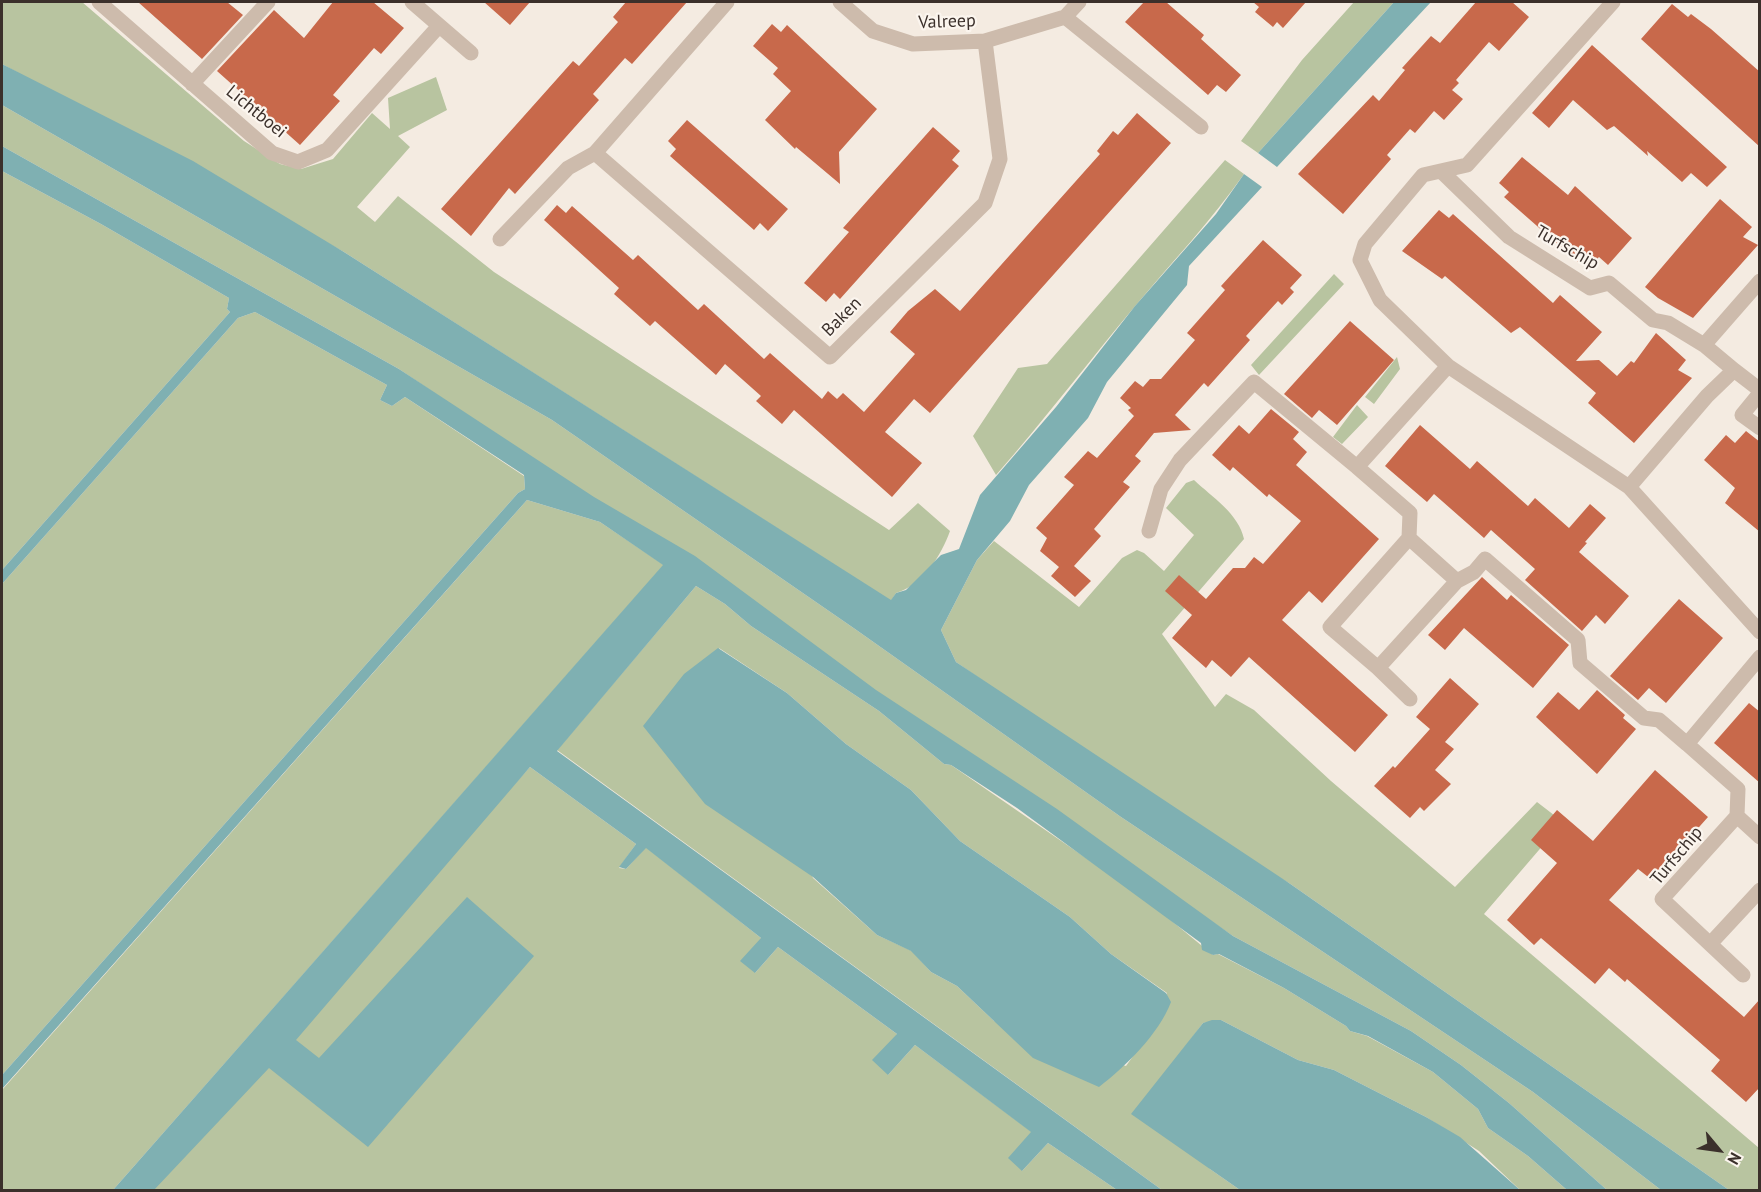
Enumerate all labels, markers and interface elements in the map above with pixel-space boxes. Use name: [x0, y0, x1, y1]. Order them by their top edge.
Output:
street label: Valreep: [918, 10, 976, 34]
street label: Lichtboei: [221, 81, 291, 143]
street label: Turfschip: [1531, 221, 1603, 275]
street label: Baken: [818, 293, 866, 341]
street label: Turfschip: [1646, 822, 1708, 890]
north arrow: [1689, 1120, 1749, 1180]
text: N: [1723, 1149, 1746, 1168]

